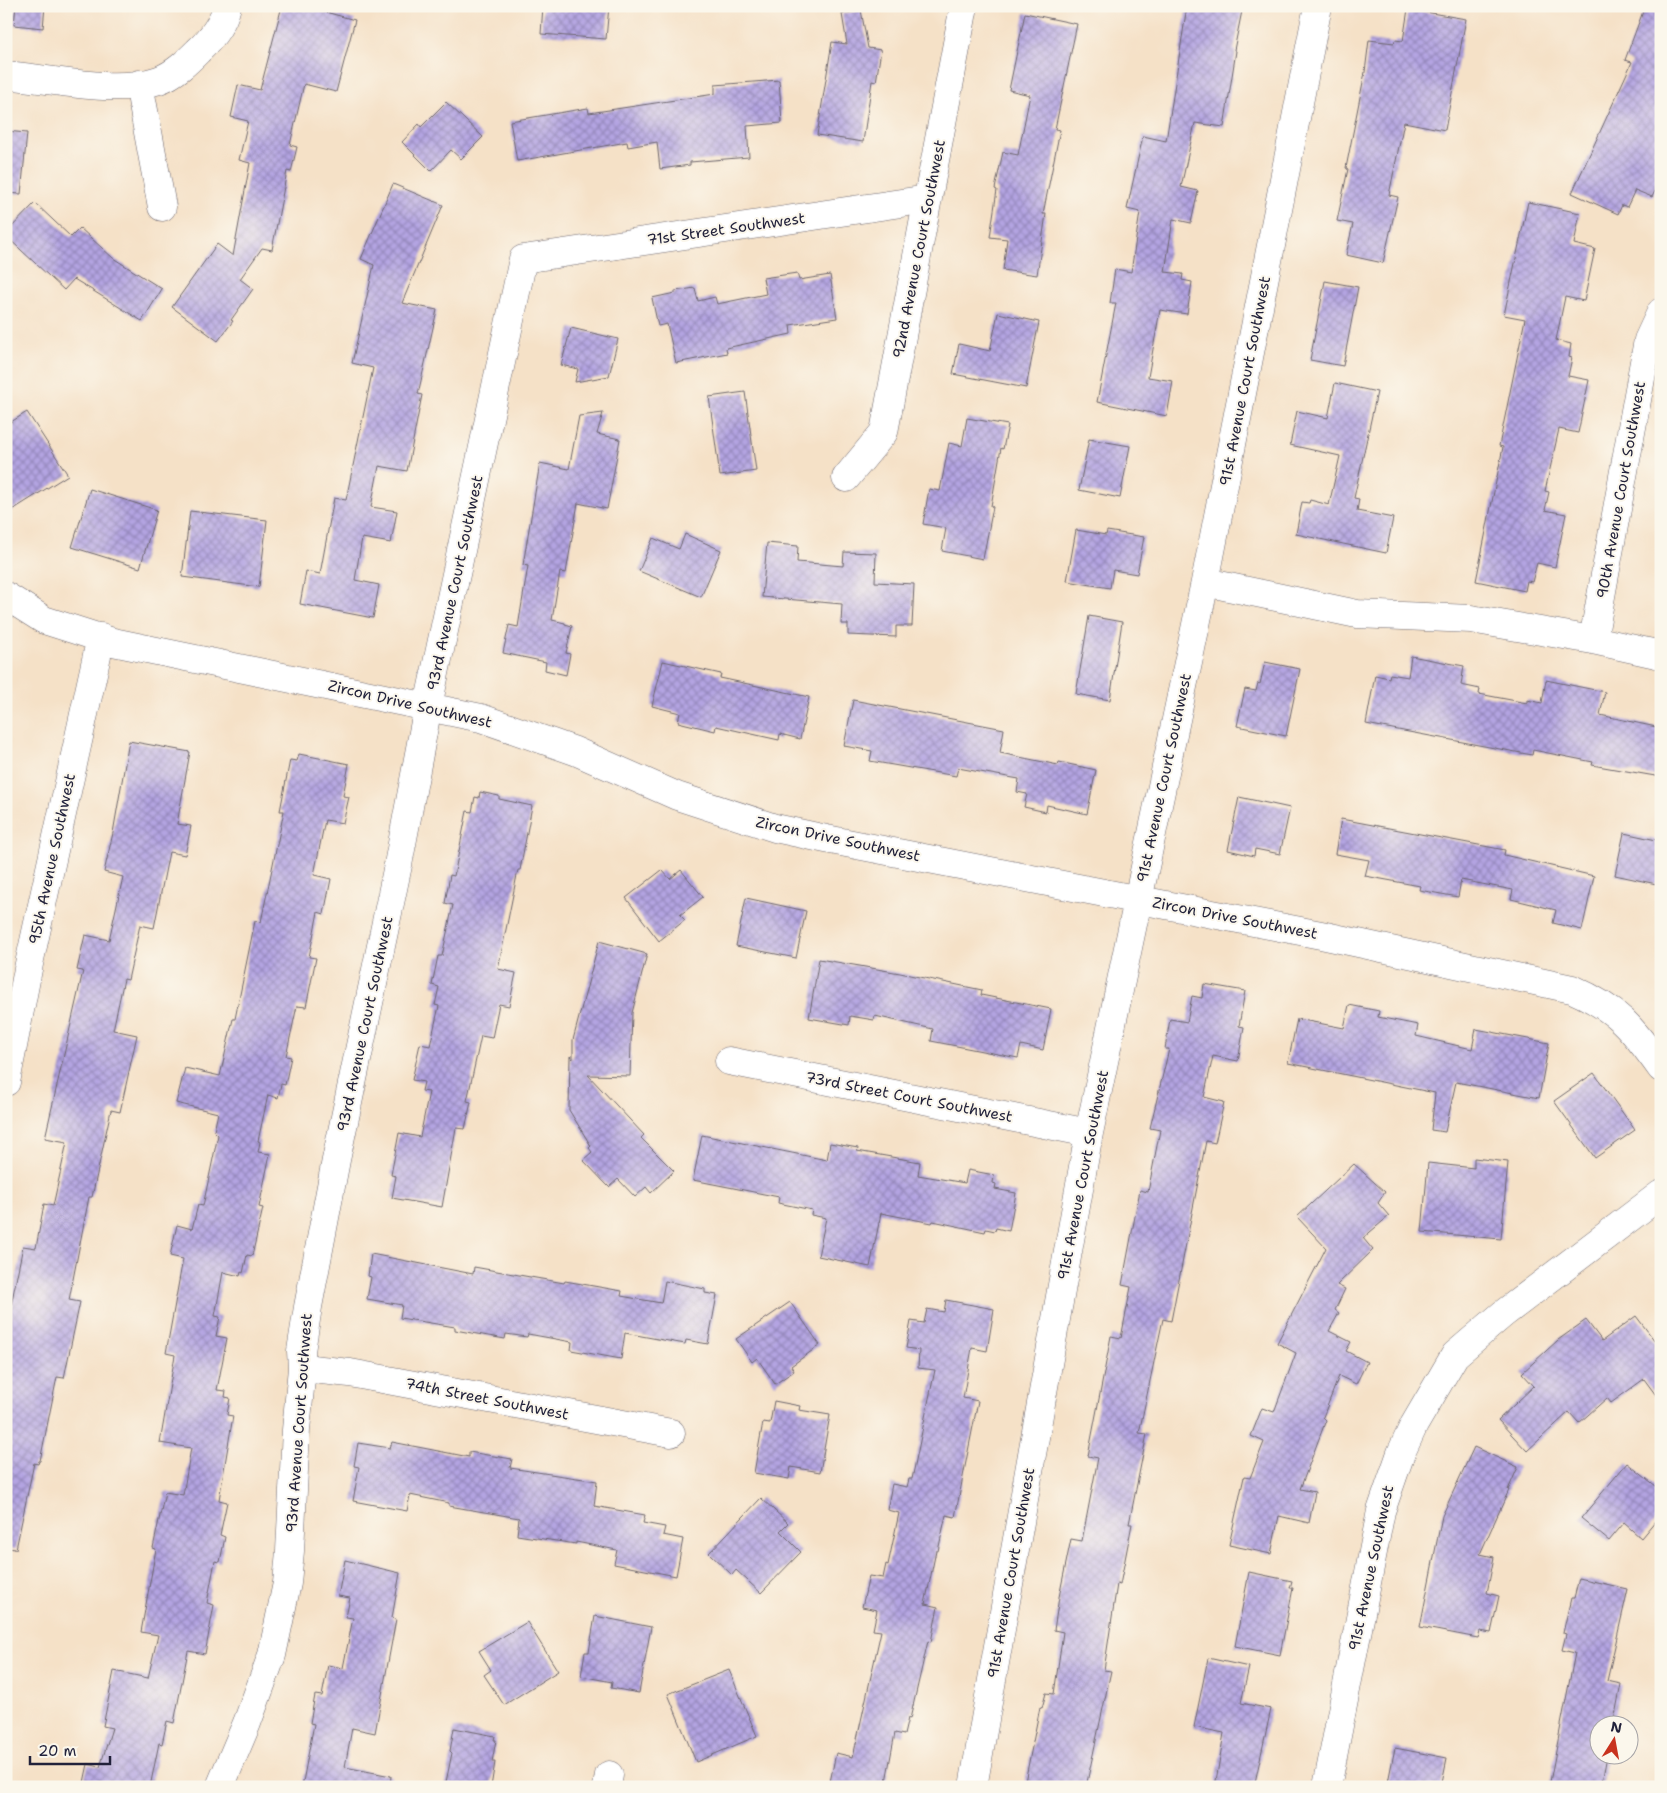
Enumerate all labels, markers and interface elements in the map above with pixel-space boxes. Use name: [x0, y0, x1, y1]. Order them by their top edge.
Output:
street label: 92nd Avenue Court Southwest: [888, 138, 950, 360]
street label: 71st Street Southwest: [646, 208, 806, 250]
street label: 91st Avenue Court Southwest: [1215, 274, 1275, 488]
street label: 90th Avenue Court Southwest: [1592, 380, 1650, 600]
street label: 93rd Avenue Court Southwest: [422, 473, 488, 693]
street label: 91st Avenue Court Southwest: [1132, 672, 1196, 884]
street label: Zircon Drive Southwest: [326, 675, 494, 733]
street label: 95th Avenue Southwest: [24, 772, 80, 946]
street label: Zircon Drive Southwest: [754, 812, 922, 866]
street label: Zircon Drive Southwest: [1151, 892, 1319, 944]
street label: 93rd Avenue Court Southwest: [332, 914, 398, 1134]
street label: 73rd Street Court Southwest: [804, 1067, 1014, 1127]
street label: 91st Avenue Court Southwest: [1053, 1068, 1113, 1282]
street label: 93rd Avenue Court Southwest: [281, 1313, 317, 1533]
street label: 74th Street Southwest: [403, 1373, 571, 1425]
street label: 91st Avenue Court Southwest: [983, 1466, 1039, 1680]
street label: 91st Avenue Southwest: [1344, 1484, 1398, 1652]
north arrow: [1590, 1716, 1640, 1766]
text: N: [1609, 1717, 1624, 1737]
scale bar: [30, 1733, 110, 1765]
text: 20 m: [38, 1741, 77, 1761]

